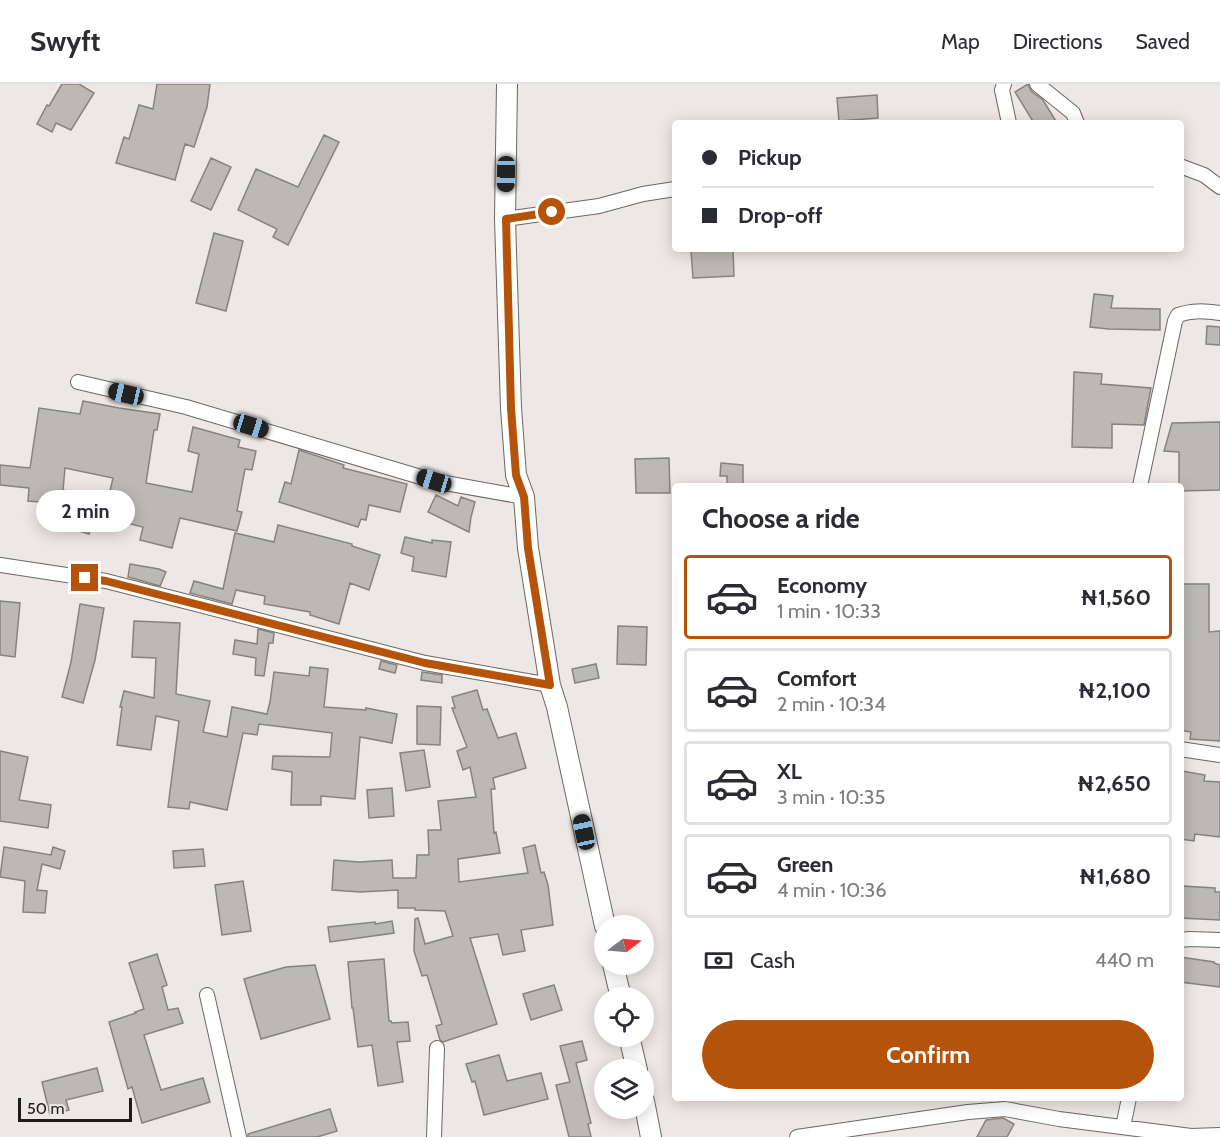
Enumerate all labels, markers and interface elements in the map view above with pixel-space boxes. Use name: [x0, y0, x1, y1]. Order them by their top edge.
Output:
text: Swyft: [30, 24, 101, 58]
text: Map: [941, 29, 980, 54]
text: Directions: [1013, 29, 1102, 54]
text: Saved: [1135, 29, 1190, 54]
text: Pickup: [738, 144, 802, 171]
car: [497, 156, 515, 192]
route start: [538, 198, 565, 225]
text: Drop-off: [738, 202, 822, 229]
car: [106, 381, 146, 407]
car: [231, 412, 271, 440]
car: [414, 467, 454, 495]
callout: 2 min: [36, 491, 134, 533]
text: 2 min: [61, 499, 110, 523]
text: Choose a ride: [702, 502, 860, 535]
route end: [71, 564, 98, 591]
icon: car: [705, 570, 759, 624]
text: Economy: [777, 572, 867, 599]
text: ₦1,560: [1080, 584, 1151, 611]
text: 1 min · 10:33: [777, 599, 881, 623]
icon: car: [705, 663, 759, 717]
text: Comfort: [777, 665, 856, 692]
text: ₦2,100: [1078, 677, 1151, 704]
text: 2 min · 10:34: [777, 692, 886, 716]
icon: car: [705, 756, 759, 810]
text: XL: [777, 758, 802, 785]
text: ₦2,650: [1077, 770, 1151, 797]
text: 3 min · 10:35: [777, 785, 885, 809]
car: [571, 813, 597, 851]
icon: car: [705, 849, 759, 903]
text: Green: [777, 851, 833, 878]
text: ₦1,680: [1079, 863, 1151, 890]
text: 4 min · 10:36: [777, 878, 887, 902]
north arrow: [594, 915, 654, 975]
map controls: [594, 915, 654, 1119]
icon: cash: [702, 944, 735, 977]
text: Cash: [750, 947, 795, 974]
text: 440 m: [1095, 948, 1154, 972]
button: locate: [594, 987, 654, 1047]
button: Confirm: [702, 1020, 1154, 1089]
button: layers: [594, 1059, 654, 1119]
scale bar: [18, 1095, 132, 1122]
text: 50 m: [27, 1099, 64, 1118]

